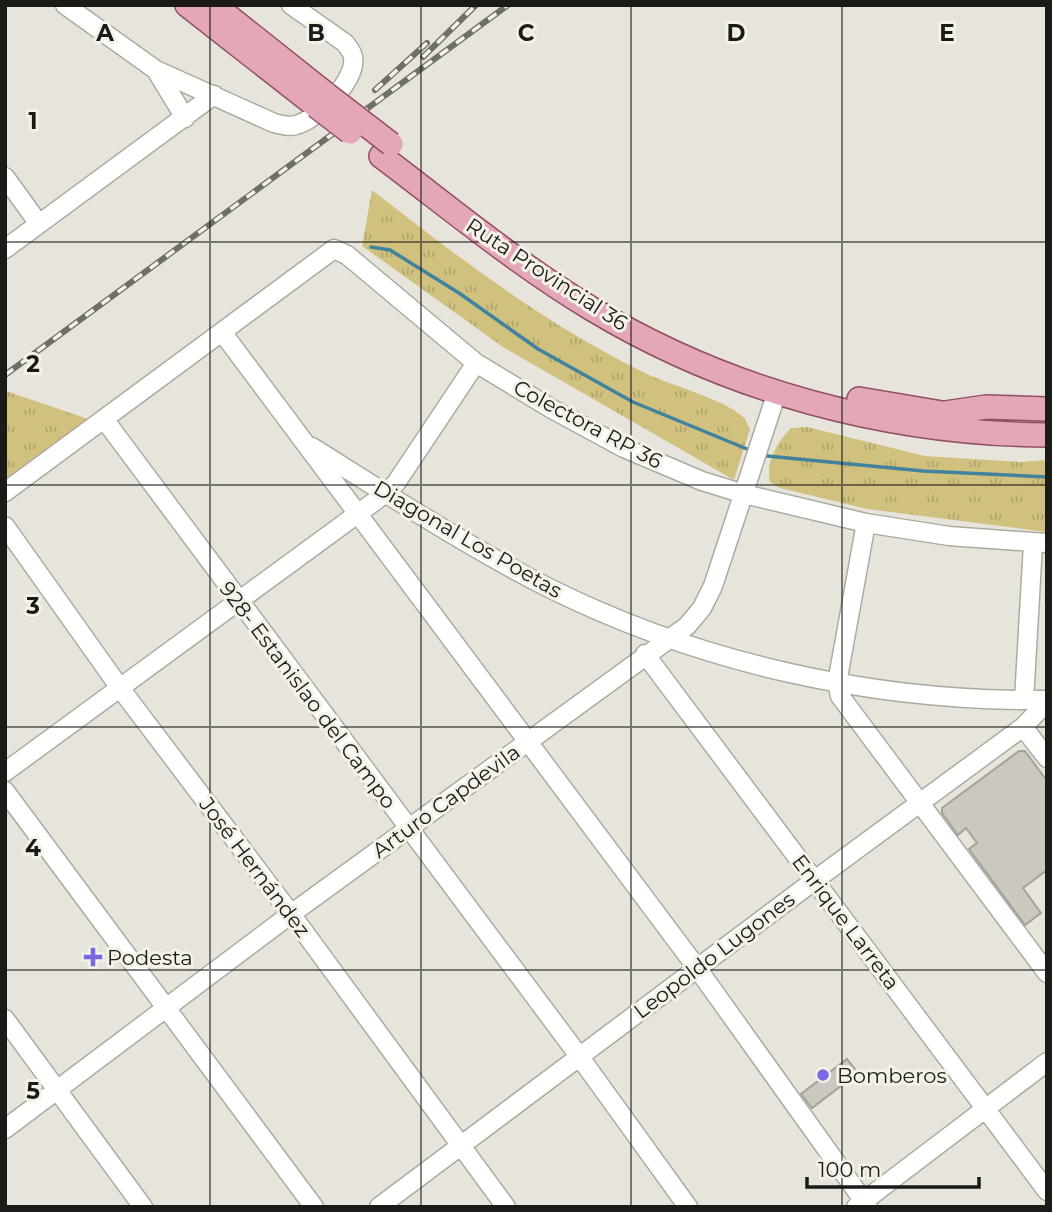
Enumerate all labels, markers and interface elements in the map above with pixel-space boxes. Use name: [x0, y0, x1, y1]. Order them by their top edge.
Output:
text: A: [95, 19, 114, 47]
text: B: [307, 19, 325, 47]
text: C: [518, 19, 535, 47]
text: D: [727, 19, 746, 47]
text: E: [939, 19, 955, 47]
text: 1: [28, 107, 38, 135]
street label: Ruta Provincial 36: [462, 212, 633, 336]
text: 2: [26, 350, 40, 378]
street label: Colectora RP 36: [509, 374, 667, 474]
street label: Diagonal Los Poetas: [369, 475, 567, 603]
street label: 928- Estanislao del Campo: [214, 576, 402, 814]
text: 3: [25, 592, 40, 620]
street label: Arturo Capdevila: [367, 739, 525, 863]
street label: José Hernández: [194, 791, 316, 942]
text: 4: [25, 834, 41, 862]
street label: Enrique Larreta: [787, 849, 905, 995]
street label: Leopoldo Lugones: [629, 886, 799, 1024]
place label: Podesta: [107, 945, 193, 970]
marker: Podesta: [85, 949, 101, 965]
place label: Bomberos: [837, 1063, 947, 1088]
marker: Bomberos: [815, 1067, 831, 1083]
text: 5: [26, 1077, 40, 1105]
scale bar: [807, 1146, 978, 1190]
text: 100 m: [818, 1157, 881, 1182]

